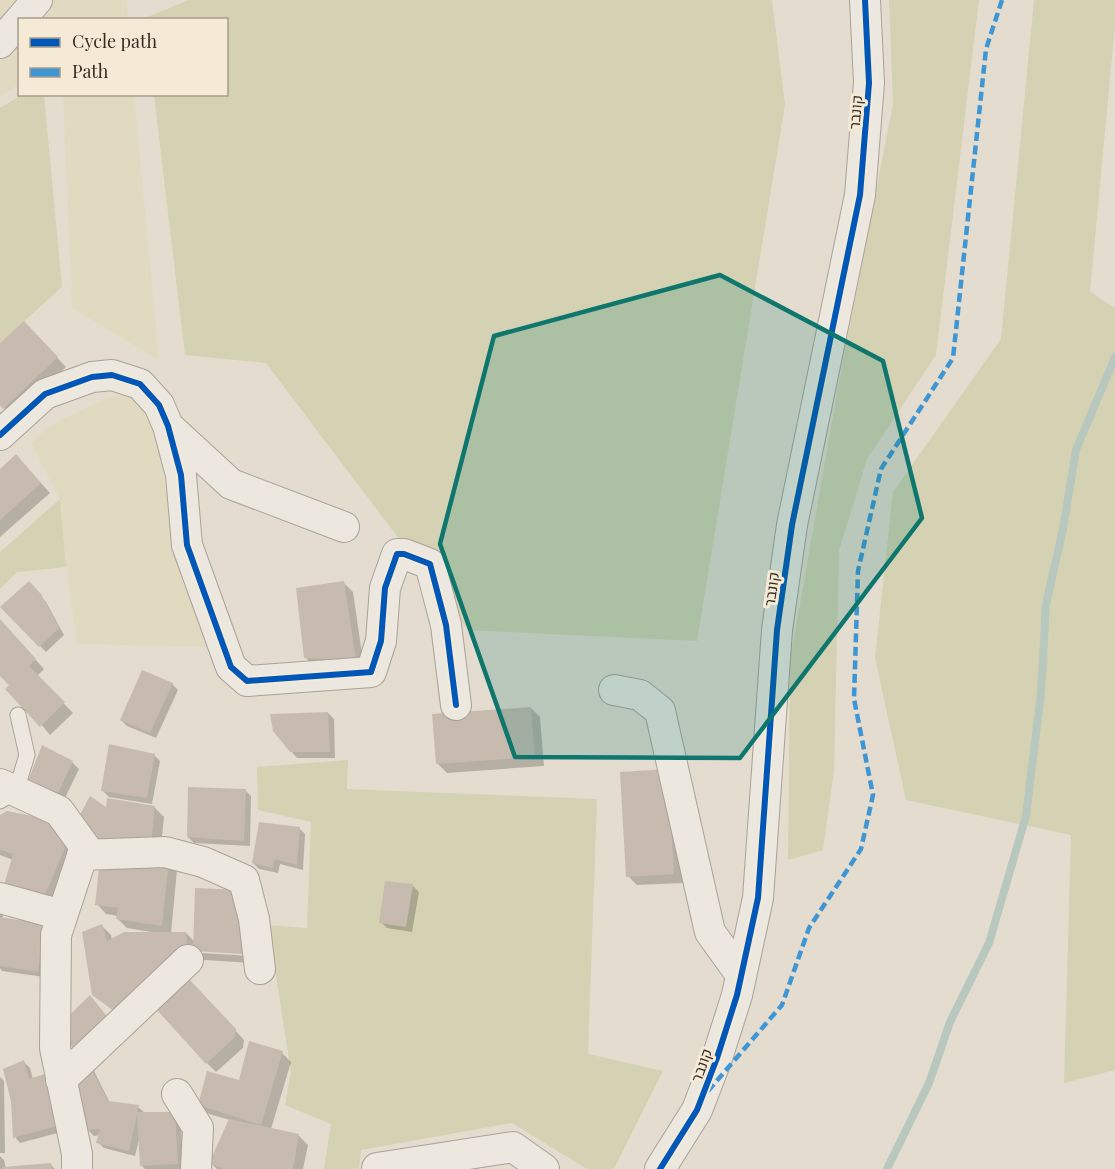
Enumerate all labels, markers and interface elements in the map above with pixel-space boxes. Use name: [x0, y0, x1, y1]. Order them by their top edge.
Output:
legend: [18, 18, 228, 96]
text: Cycle path: [72, 29, 157, 53]
text: Path: [72, 59, 109, 83]
street label: קונבר: [844, 94, 866, 130]
street label: קונבר: [759, 571, 783, 607]
street label: קונבר: [686, 1045, 716, 1085]

